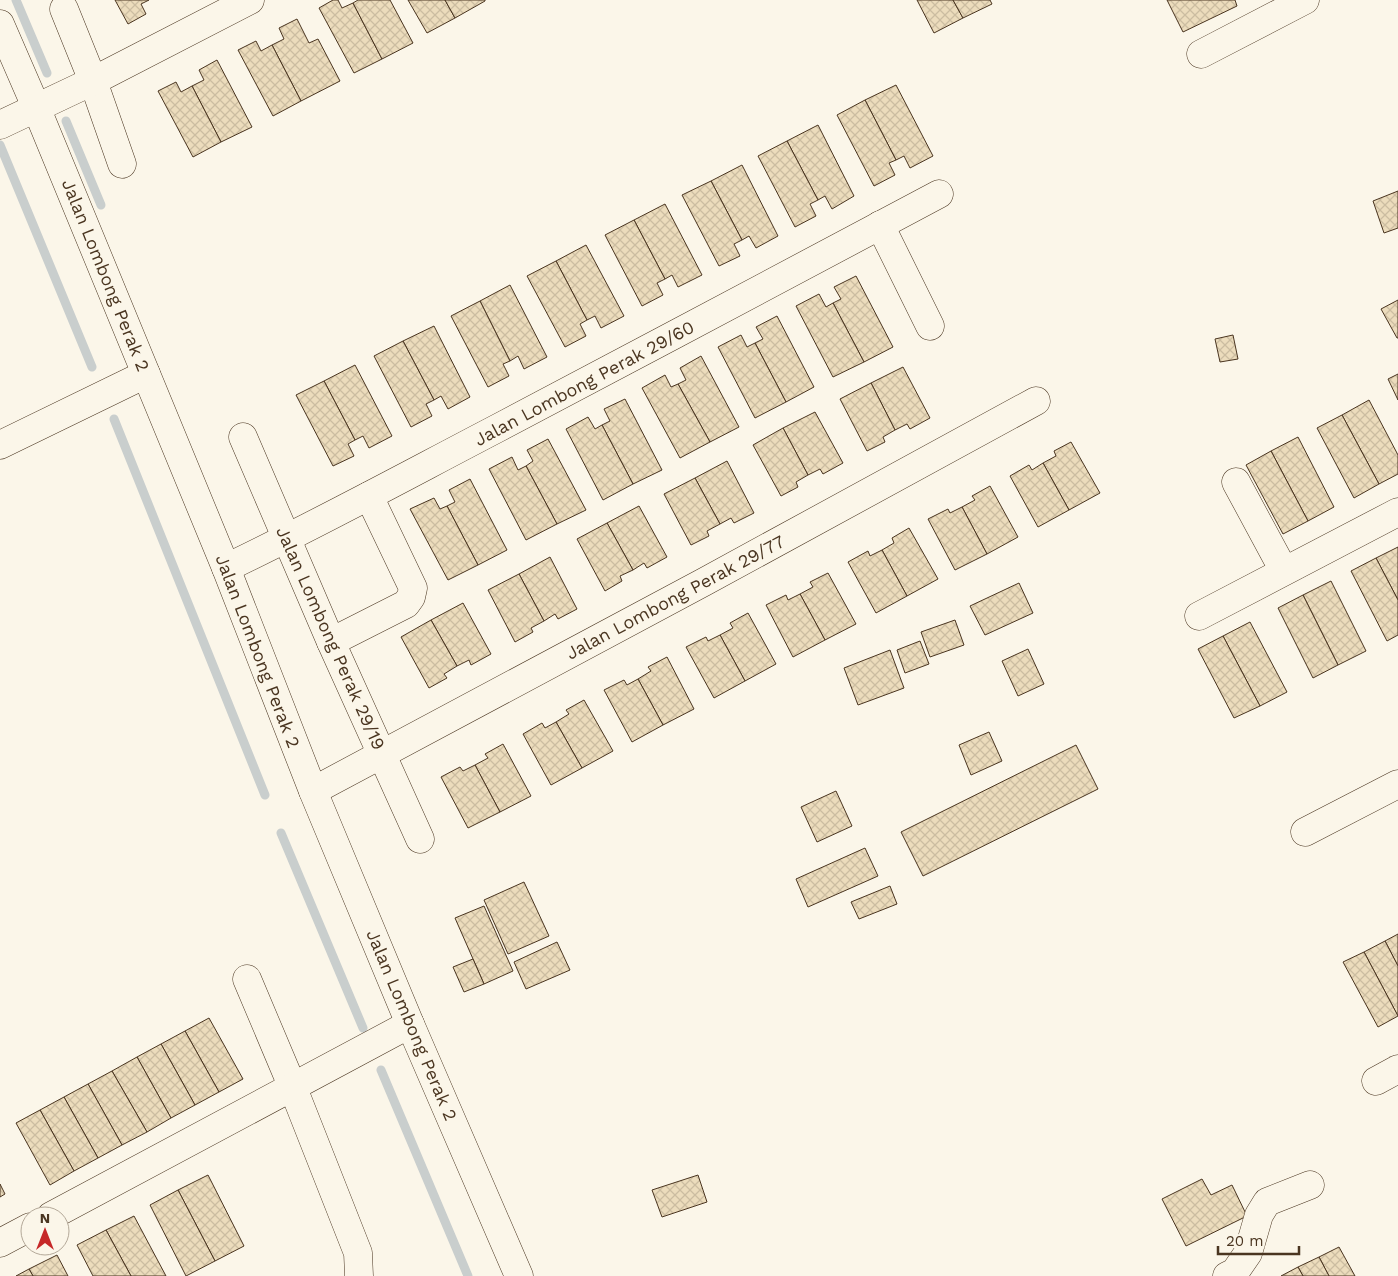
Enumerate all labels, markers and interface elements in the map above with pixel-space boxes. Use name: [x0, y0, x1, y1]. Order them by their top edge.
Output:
street label: Jalan Lombong Perak 2: [58, 176, 154, 374]
street label: Jalan Lombong Perak 29/60: [471, 316, 697, 450]
street label: Jalan Lombong Perak 29/19: [272, 523, 390, 753]
street label: Jalan Lombong Perak 29/77: [562, 530, 788, 664]
street label: Jalan Lombong Perak 2: [211, 551, 305, 751]
street label: Jalan Lombong Perak 2: [362, 926, 462, 1124]
north arrow: [20, 1206, 70, 1256]
text: N: [40, 1210, 50, 1226]
scale bar: [1218, 1224, 1299, 1256]
text: 20 m: [1226, 1232, 1264, 1250]

